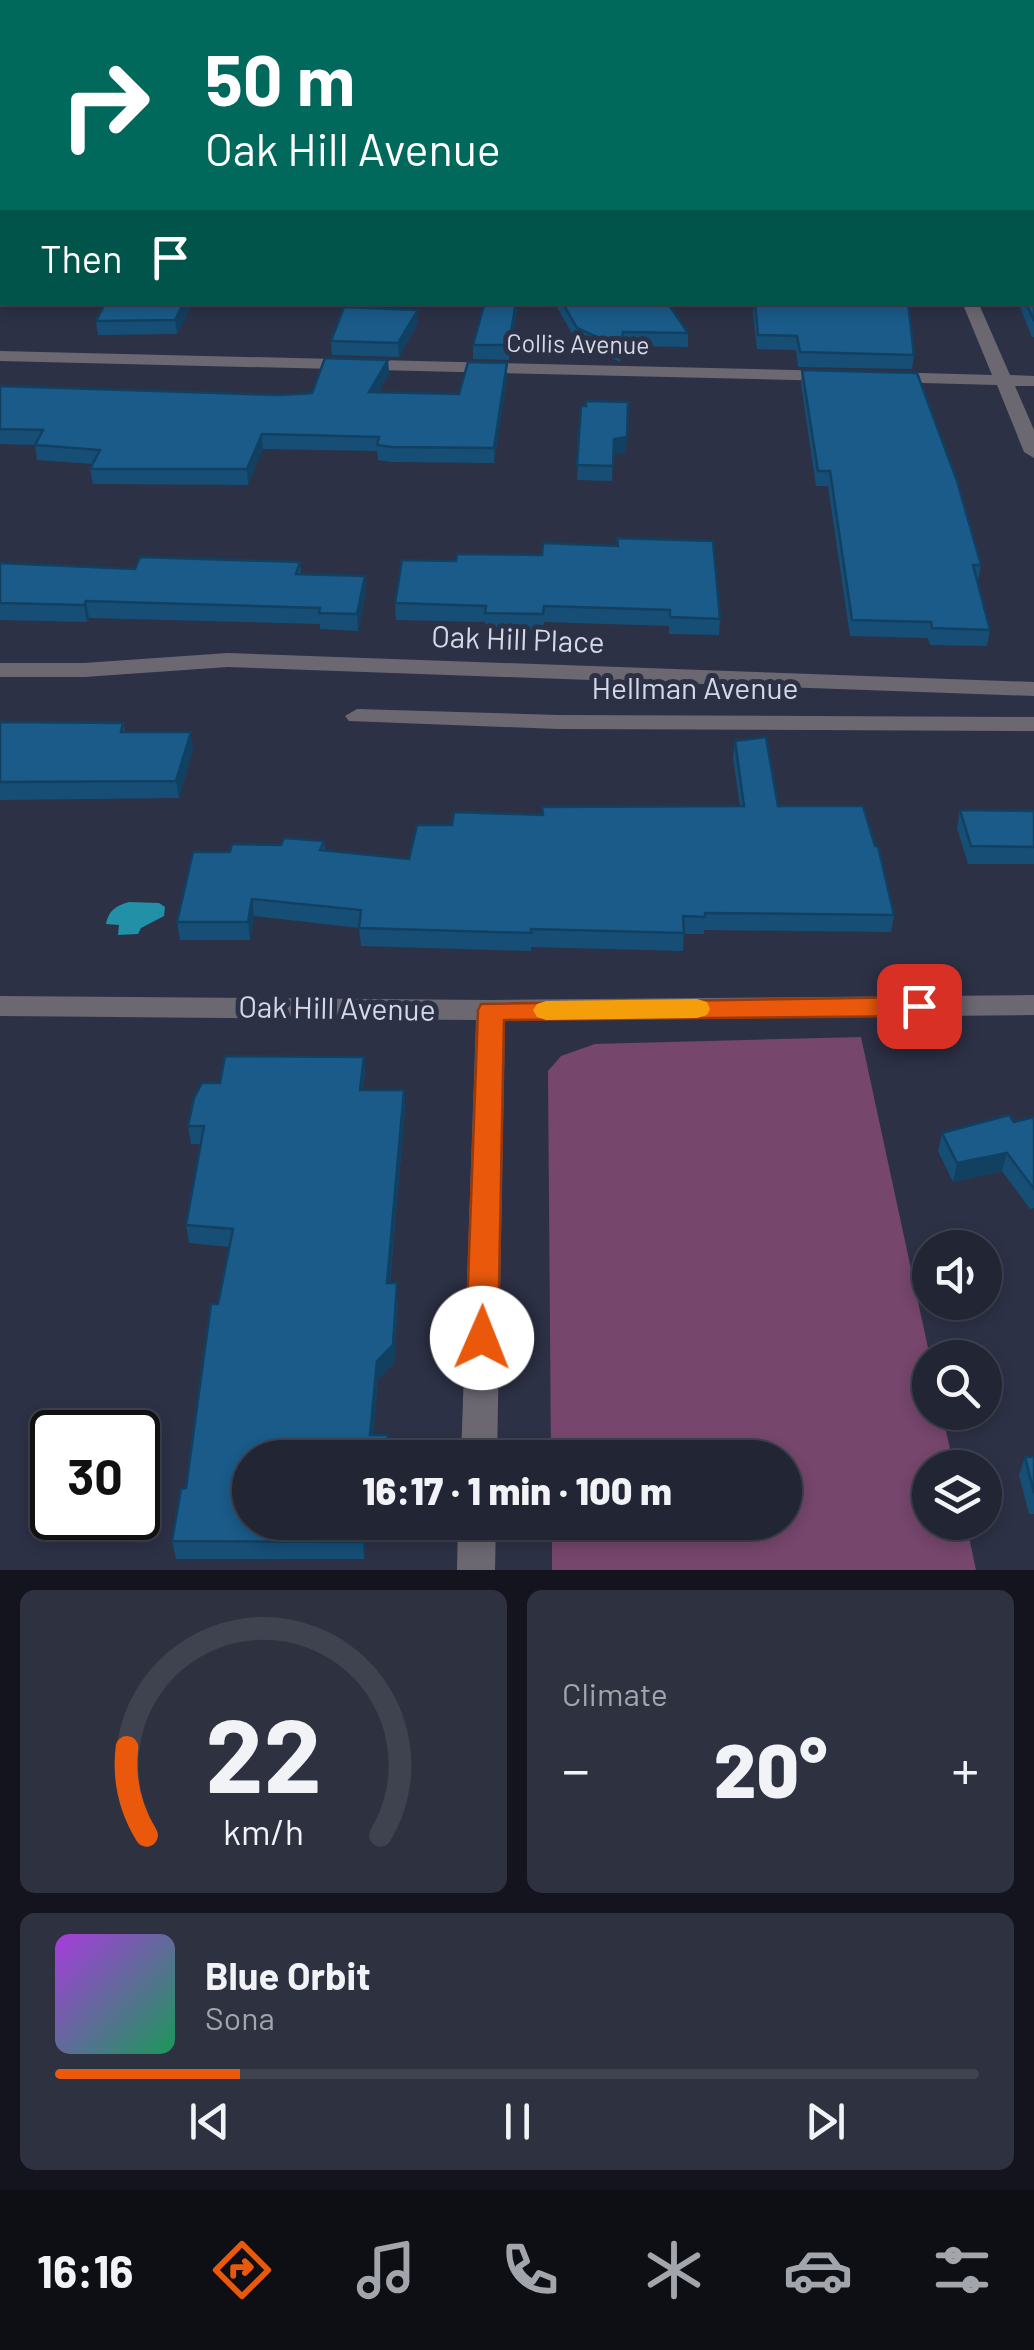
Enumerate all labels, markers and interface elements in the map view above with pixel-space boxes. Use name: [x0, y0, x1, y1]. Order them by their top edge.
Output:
text: 50 m: [205, 36, 355, 120]
icon: right: [40, 40, 170, 170]
text: Oak Hill Avenue: [205, 121, 501, 175]
icon: arrive: [143, 230, 198, 285]
text: Then: [40, 235, 123, 281]
street label: Collis Avenue: [506, 327, 650, 359]
street label: Oak Hill Place: [431, 617, 605, 659]
street label: Hellman Avenue: [591, 669, 799, 705]
pin: [877, 964, 962, 1049]
icon: arrive: [892, 979, 947, 1034]
street label: Oak Hill Avenue: [238, 987, 436, 1027]
map controls: [912, 1230, 1002, 1540]
button: sound: [912, 1230, 1002, 1320]
position arrow: [430, 1286, 534, 1390]
button: search: [912, 1340, 1002, 1430]
speed limit sign: 30: [30, 1410, 160, 1540]
button: layers: [912, 1450, 1002, 1540]
text: 16:17 · 1 min · 100 m: [362, 1467, 672, 1513]
text: Climate: [562, 1674, 668, 1712]
text: 22: [205, 1689, 322, 1814]
text: 20°: [714, 1723, 827, 1813]
text: −: [562, 1735, 590, 1801]
text: +: [951, 1735, 979, 1801]
text: km/h: [223, 1809, 304, 1852]
text: Blue Orbit: [205, 1952, 371, 1998]
text: Sona: [205, 1998, 275, 2036]
icon: previous: [182, 2094, 237, 2149]
icon: pause: [490, 2094, 545, 2149]
icon: next: [798, 2094, 853, 2149]
icon: directions: [207, 2235, 277, 2305]
icon: music: [351, 2235, 421, 2305]
icon: phone: [495, 2235, 565, 2305]
icon: climate: [639, 2235, 709, 2305]
icon: car: [783, 2235, 853, 2305]
icon: filters: [927, 2235, 997, 2305]
text: 16:16: [37, 2243, 134, 2297]

